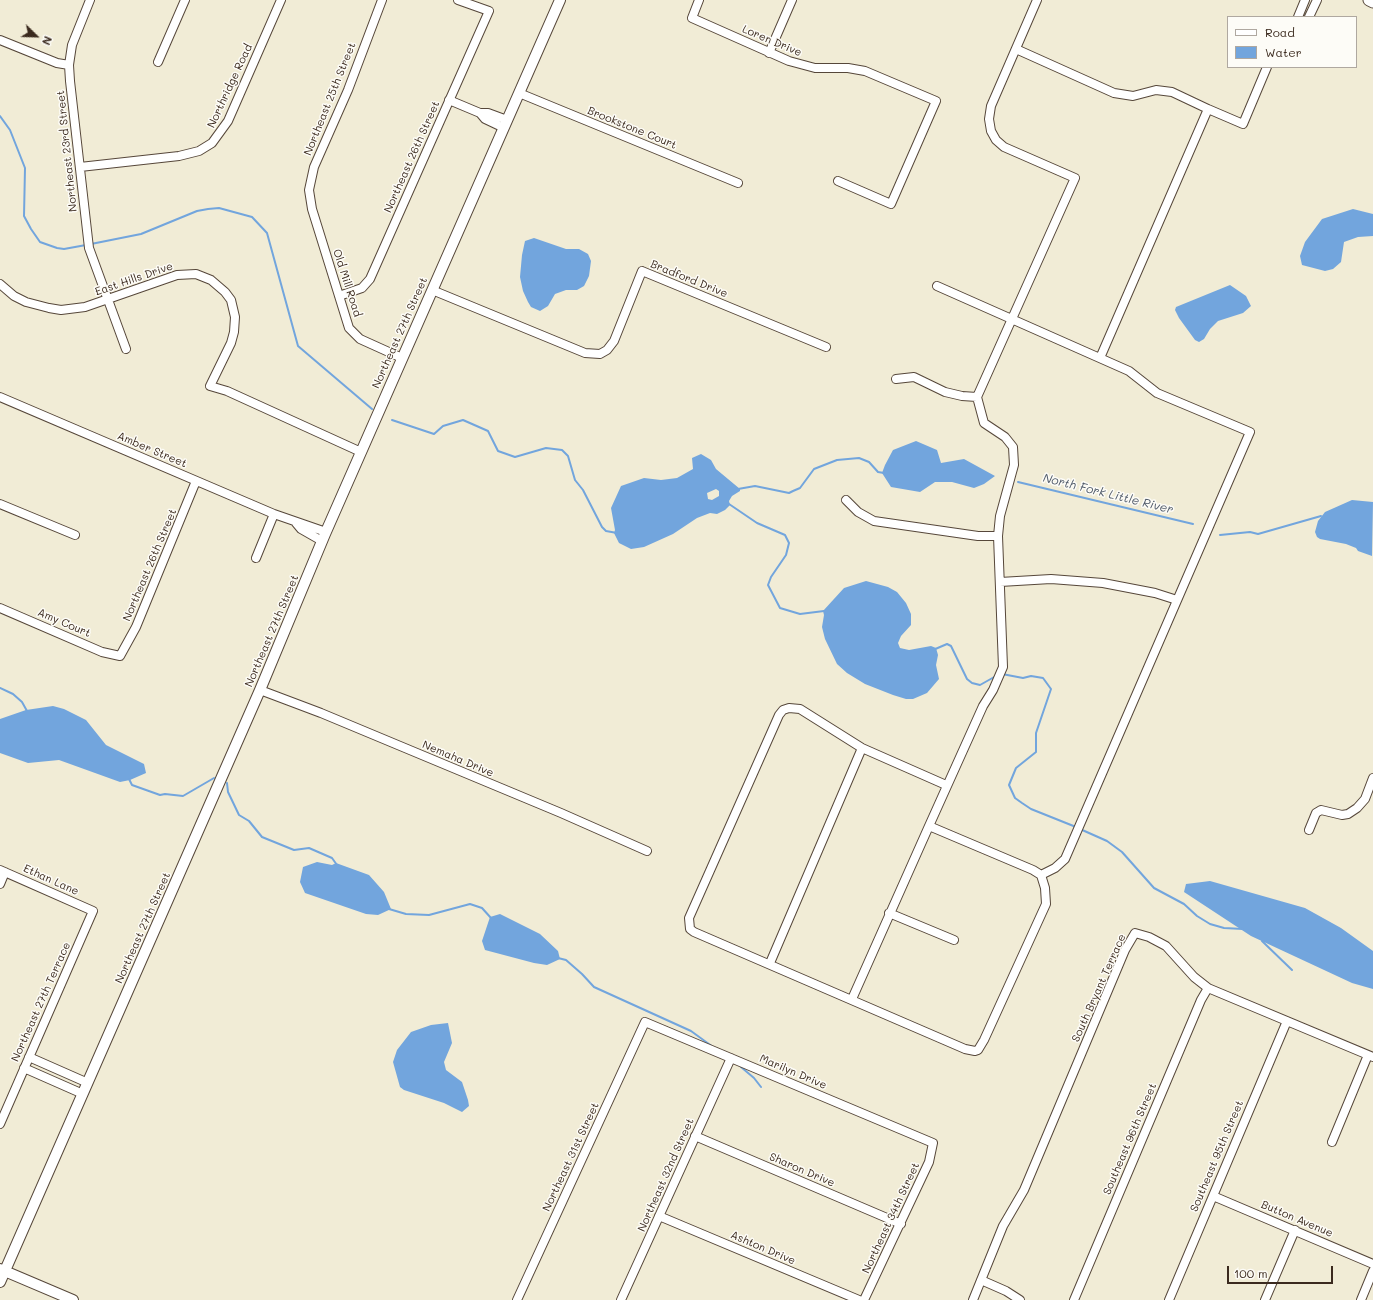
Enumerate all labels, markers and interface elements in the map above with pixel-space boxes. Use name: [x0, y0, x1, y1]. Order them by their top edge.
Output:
north arrow: [16, 16, 56, 56]
legend: [1227, 16, 1357, 68]
street label: Loren Drive: [740, 23, 804, 59]
text: Road: [1265, 24, 1295, 40]
text: N: [39, 34, 56, 48]
street label: Northeast 25th Street: [301, 41, 359, 157]
street label: Northridge Road: [205, 42, 255, 130]
text: Water: [1265, 44, 1302, 60]
street label: Northeast 23rd Street: [54, 90, 80, 212]
street label: Northeast 26th Street: [381, 99, 443, 215]
street label: Brookstone Court: [585, 104, 679, 152]
street label: Old Mill Road: [330, 247, 364, 319]
street label: Bradford Drive: [648, 258, 730, 300]
street label: East Hills Drive: [93, 259, 175, 299]
street label: Northeast 27th Street: [369, 275, 431, 391]
street label: Amber Street: [115, 429, 189, 471]
water label: North Fork Little River: [1041, 471, 1175, 517]
street label: Northeast 26th Street: [120, 507, 180, 623]
street label: Northeast 27th Street: [242, 573, 302, 689]
street label: Amy Court: [35, 606, 93, 640]
street label: Nemaha Drive: [420, 738, 496, 780]
street label: Ethan Lane: [21, 862, 81, 898]
street label: Northeast 27th Street: [112, 870, 174, 986]
street label: South Bryant Terrace: [1069, 932, 1129, 1044]
street label: Northeast 27th Terrace: [9, 940, 73, 1064]
street label: Marilyn Drive: [757, 1052, 829, 1092]
street label: Southeast 96th Street: [1101, 1081, 1159, 1197]
street label: Southeast 95th Street: [1188, 1098, 1246, 1214]
street label: Northeast 31st Street: [540, 1100, 602, 1214]
street label: Northeast 32nd Street: [635, 1116, 697, 1234]
street label: Sharon Drive: [767, 1150, 837, 1190]
street label: Northeast 34th Street: [859, 1160, 923, 1276]
street label: Button Avenue: [1259, 1198, 1335, 1240]
street label: Ashton Drive: [729, 1228, 797, 1268]
scale bar: [1229, 1258, 1335, 1284]
text: 100 m: [1234, 1265, 1268, 1281]

